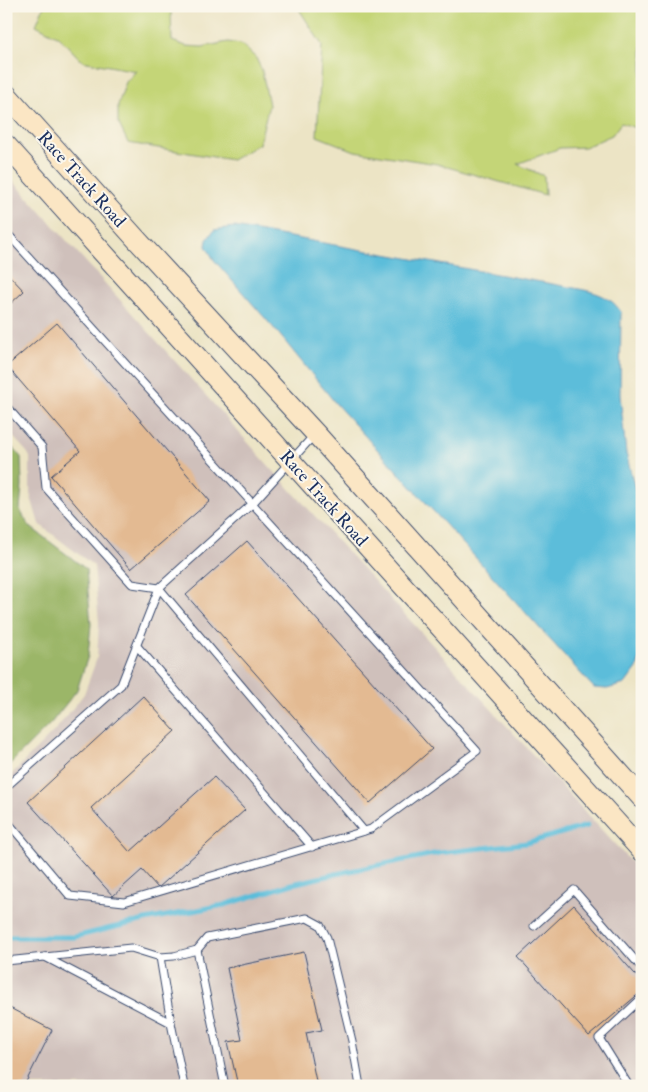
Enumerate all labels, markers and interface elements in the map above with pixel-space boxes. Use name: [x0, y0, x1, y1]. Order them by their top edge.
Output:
street label: Race Track Road: [32, 126, 131, 232]
street label: Race Track Road: [274, 445, 373, 551]

